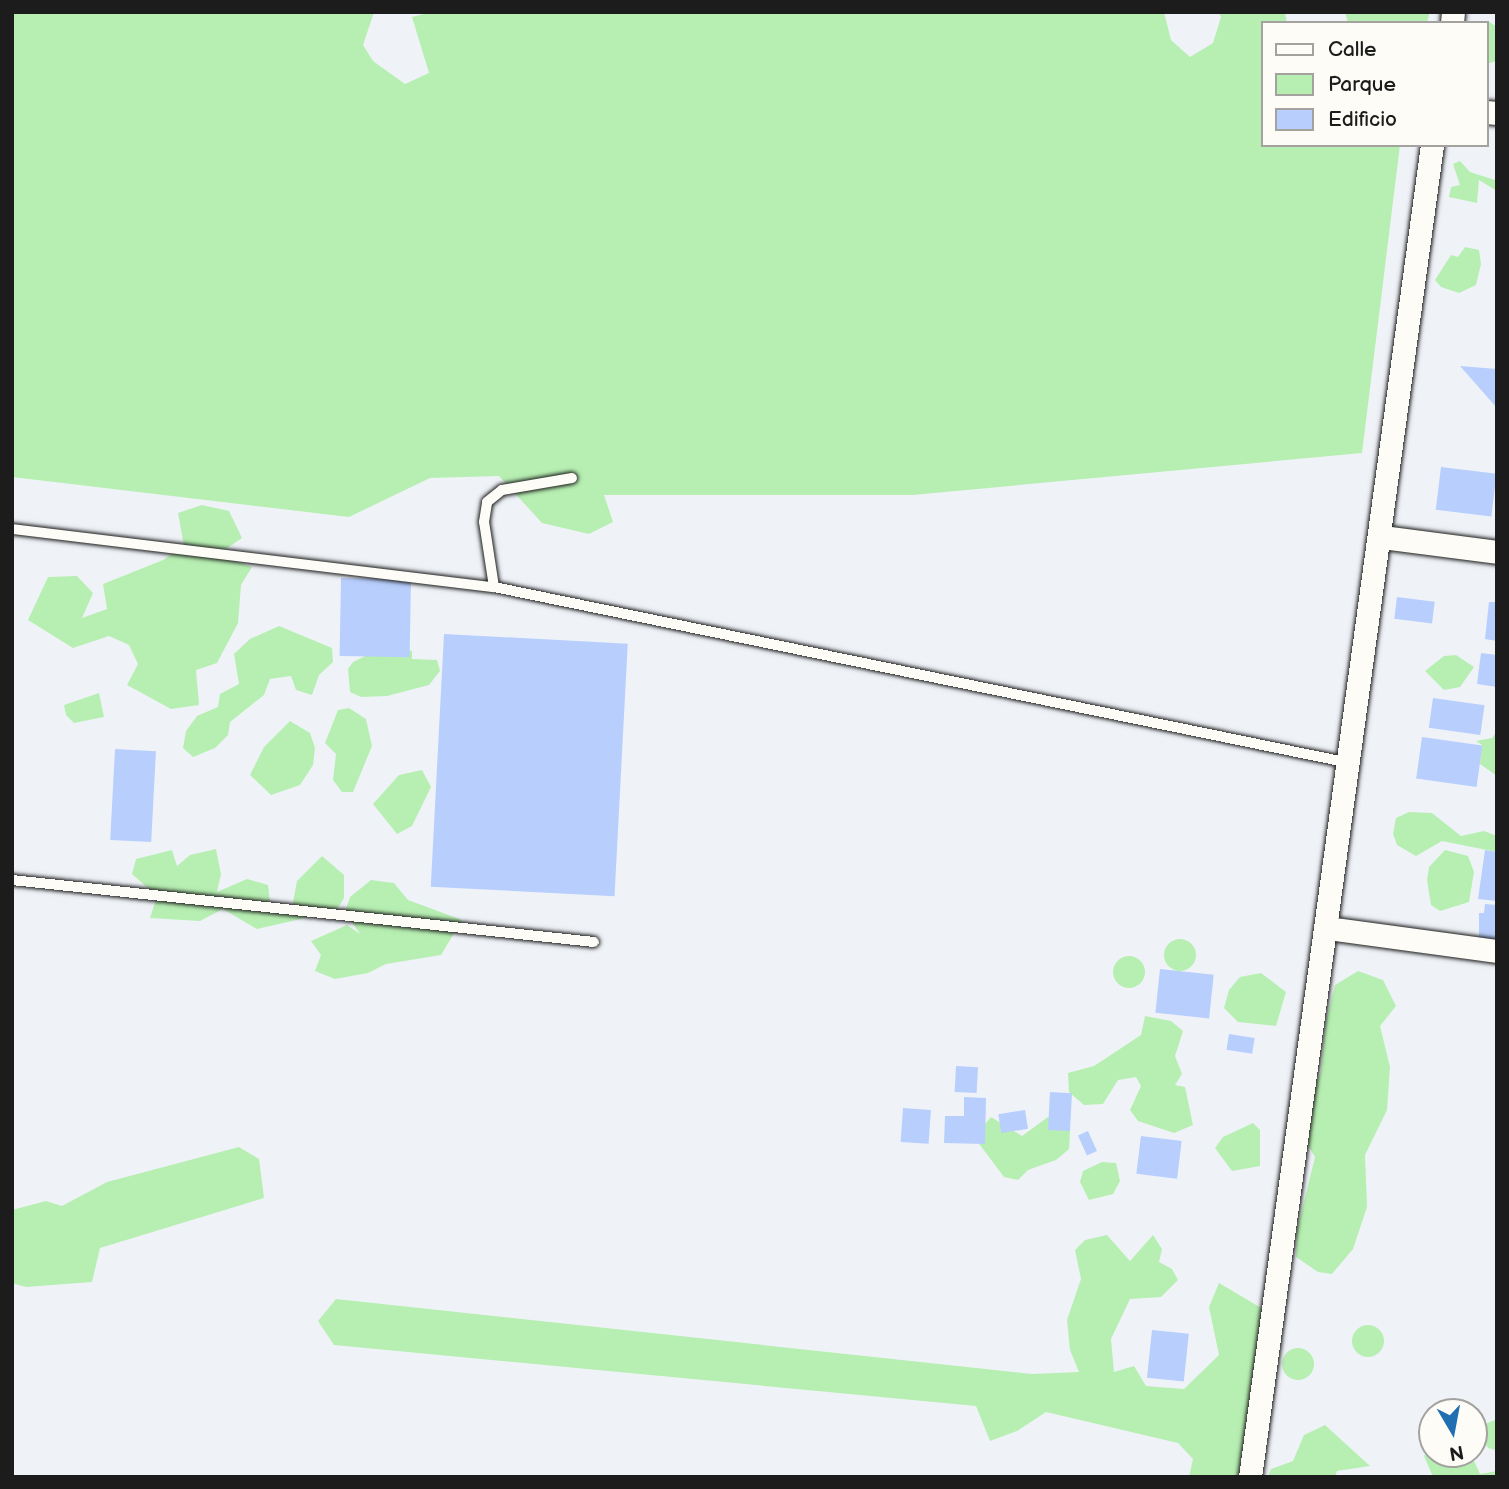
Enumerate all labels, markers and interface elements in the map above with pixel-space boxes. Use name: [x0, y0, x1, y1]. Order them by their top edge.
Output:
legend: [1260, 21, 1488, 147]
text: Calle: [1328, 37, 1377, 62]
text: Parque: [1328, 72, 1396, 97]
text: Edificio: [1328, 107, 1397, 132]
north arrow: [1418, 1398, 1488, 1468]
text: N: [1447, 1440, 1465, 1465]

